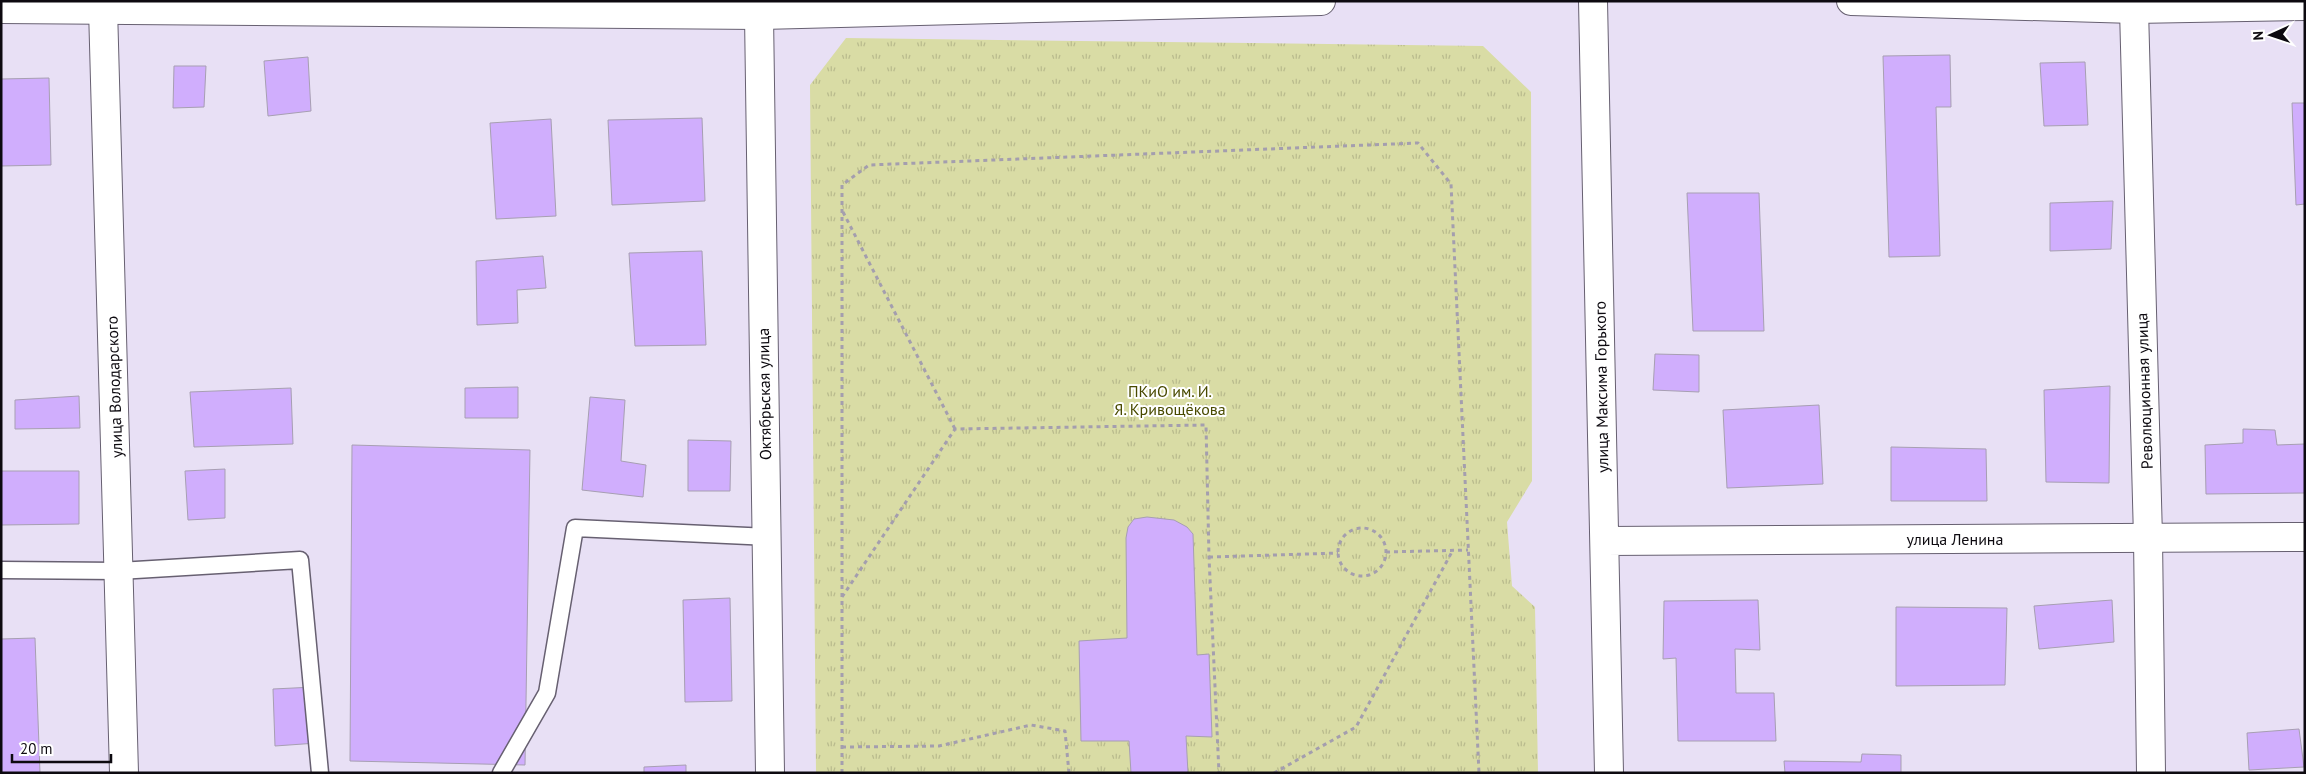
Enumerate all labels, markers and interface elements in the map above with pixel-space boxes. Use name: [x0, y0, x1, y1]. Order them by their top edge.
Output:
north arrow: [2246, 10, 2296, 60]
text: N: [2249, 31, 2267, 41]
street label: улица Максима Горького: [1590, 301, 1612, 473]
street label: Революционная улица: [2131, 312, 2157, 470]
street label: улица Володарского: [102, 316, 126, 458]
street label: Октябрьская улица: [753, 328, 775, 460]
park label: ПКиО им. И. Я. Кривощёкова: [1114, 381, 1226, 419]
street label: улица Ленина: [1907, 529, 2003, 549]
scale bar: [12, 732, 111, 764]
text: 20 m: [20, 739, 53, 758]

